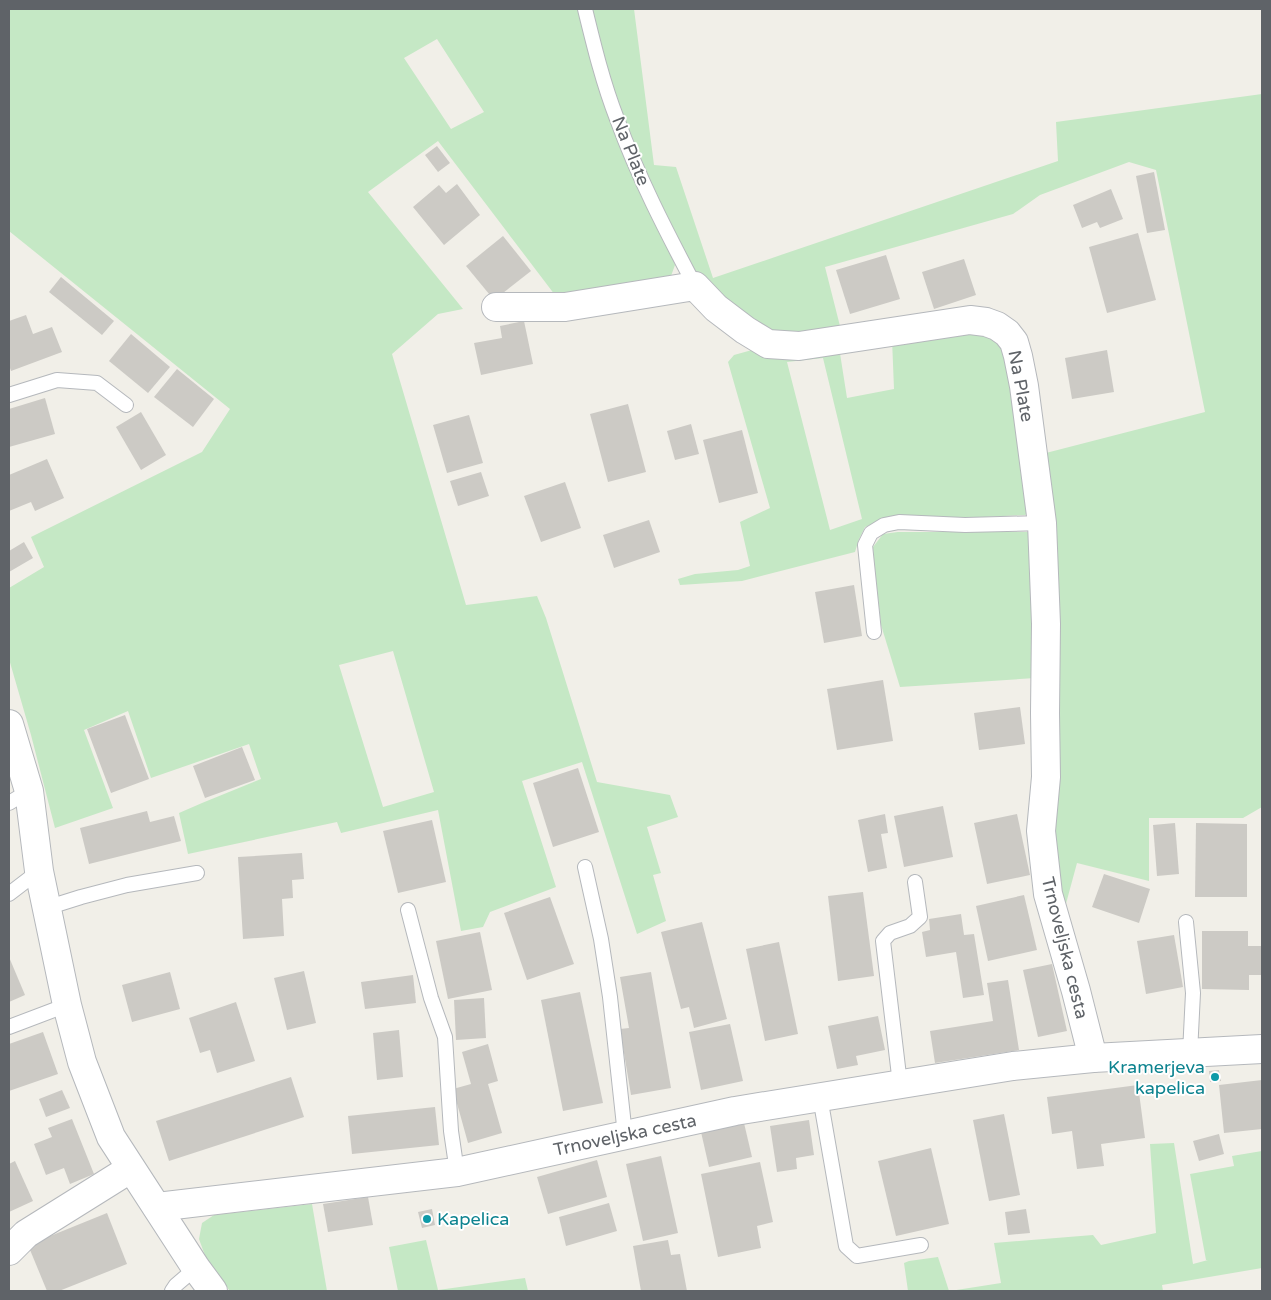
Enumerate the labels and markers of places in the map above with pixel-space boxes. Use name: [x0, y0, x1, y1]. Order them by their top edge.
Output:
place label: Kramerjeva kapelica: [1108, 1056, 1205, 1099]
marker: Kramerjeva kapelica: [1209, 1071, 1221, 1083]
place label: Kapelica: [437, 1208, 509, 1230]
marker: Kapelica: [421, 1213, 433, 1225]

